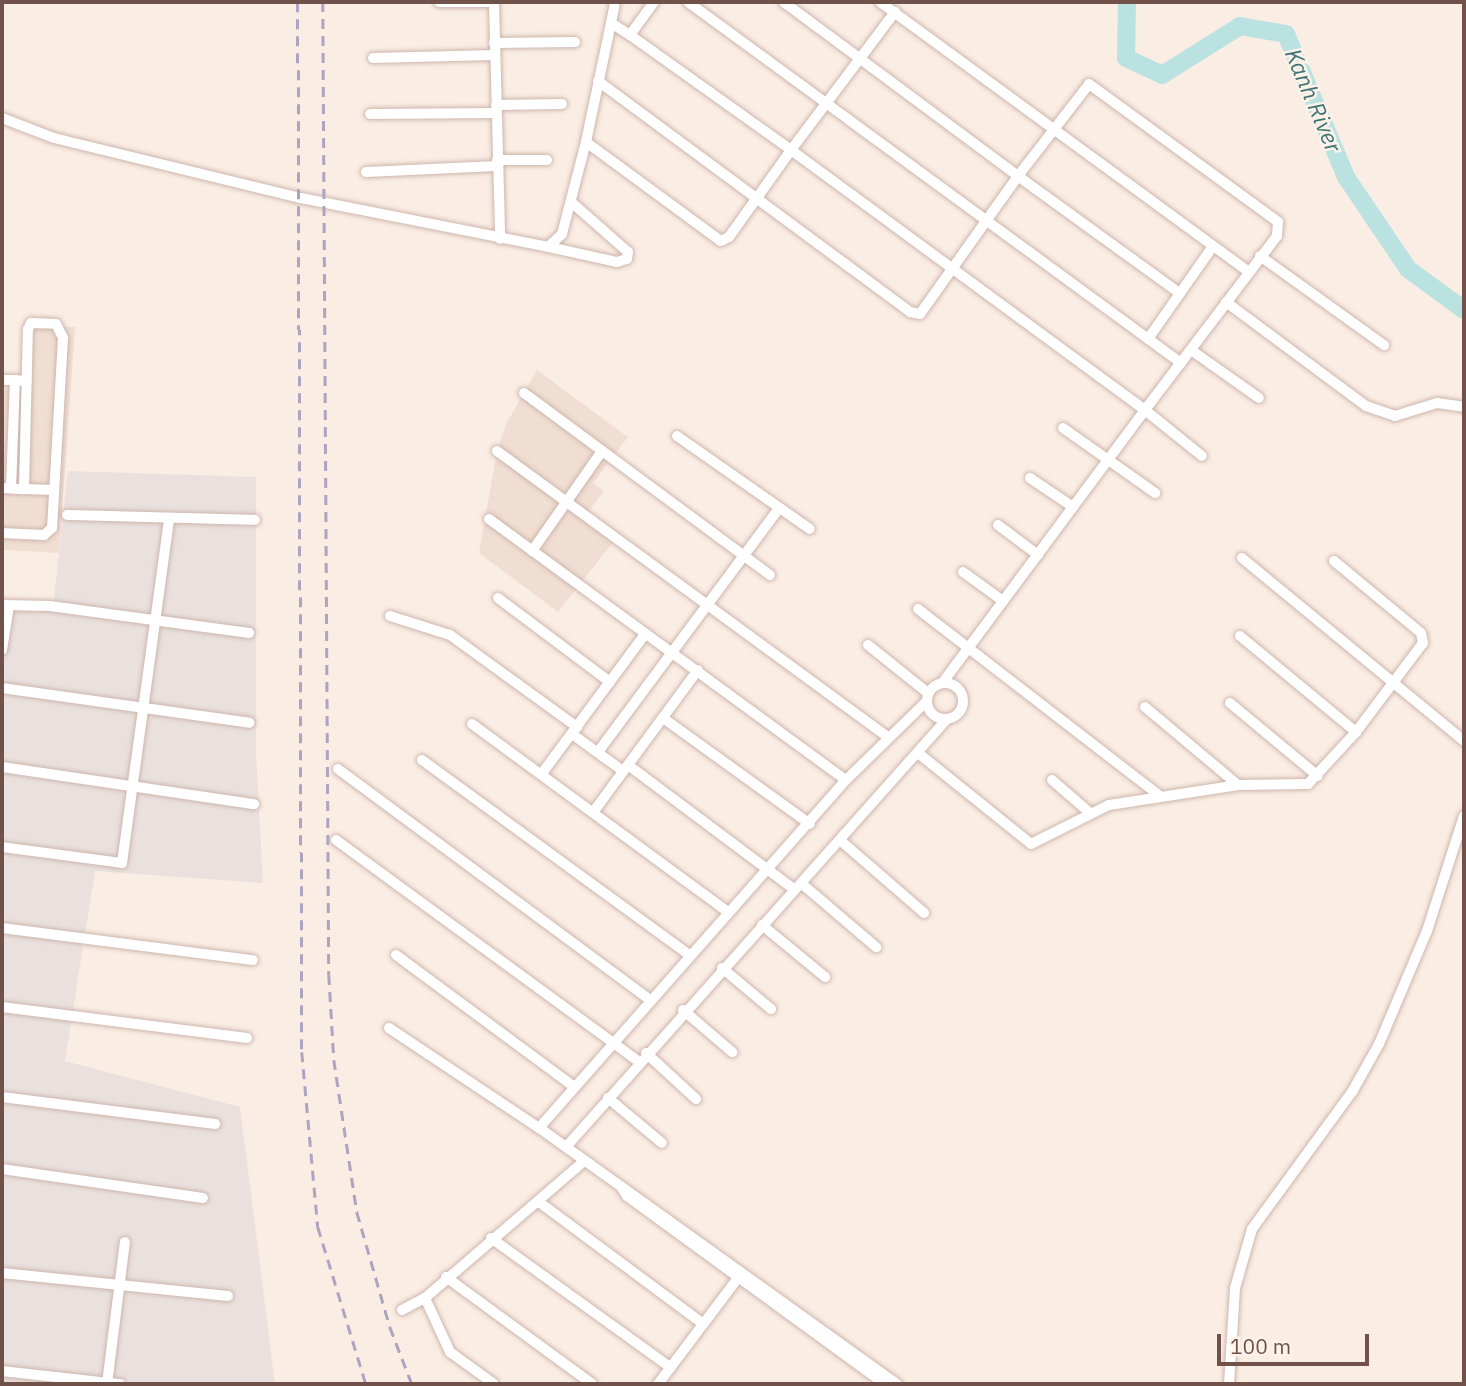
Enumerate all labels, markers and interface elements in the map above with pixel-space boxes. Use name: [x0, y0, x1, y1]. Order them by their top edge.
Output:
water label: Kanh River: [1280, 44, 1348, 156]
scale bar: [1221, 1320, 1373, 1364]
text: 100 m: [1230, 1332, 1291, 1360]

